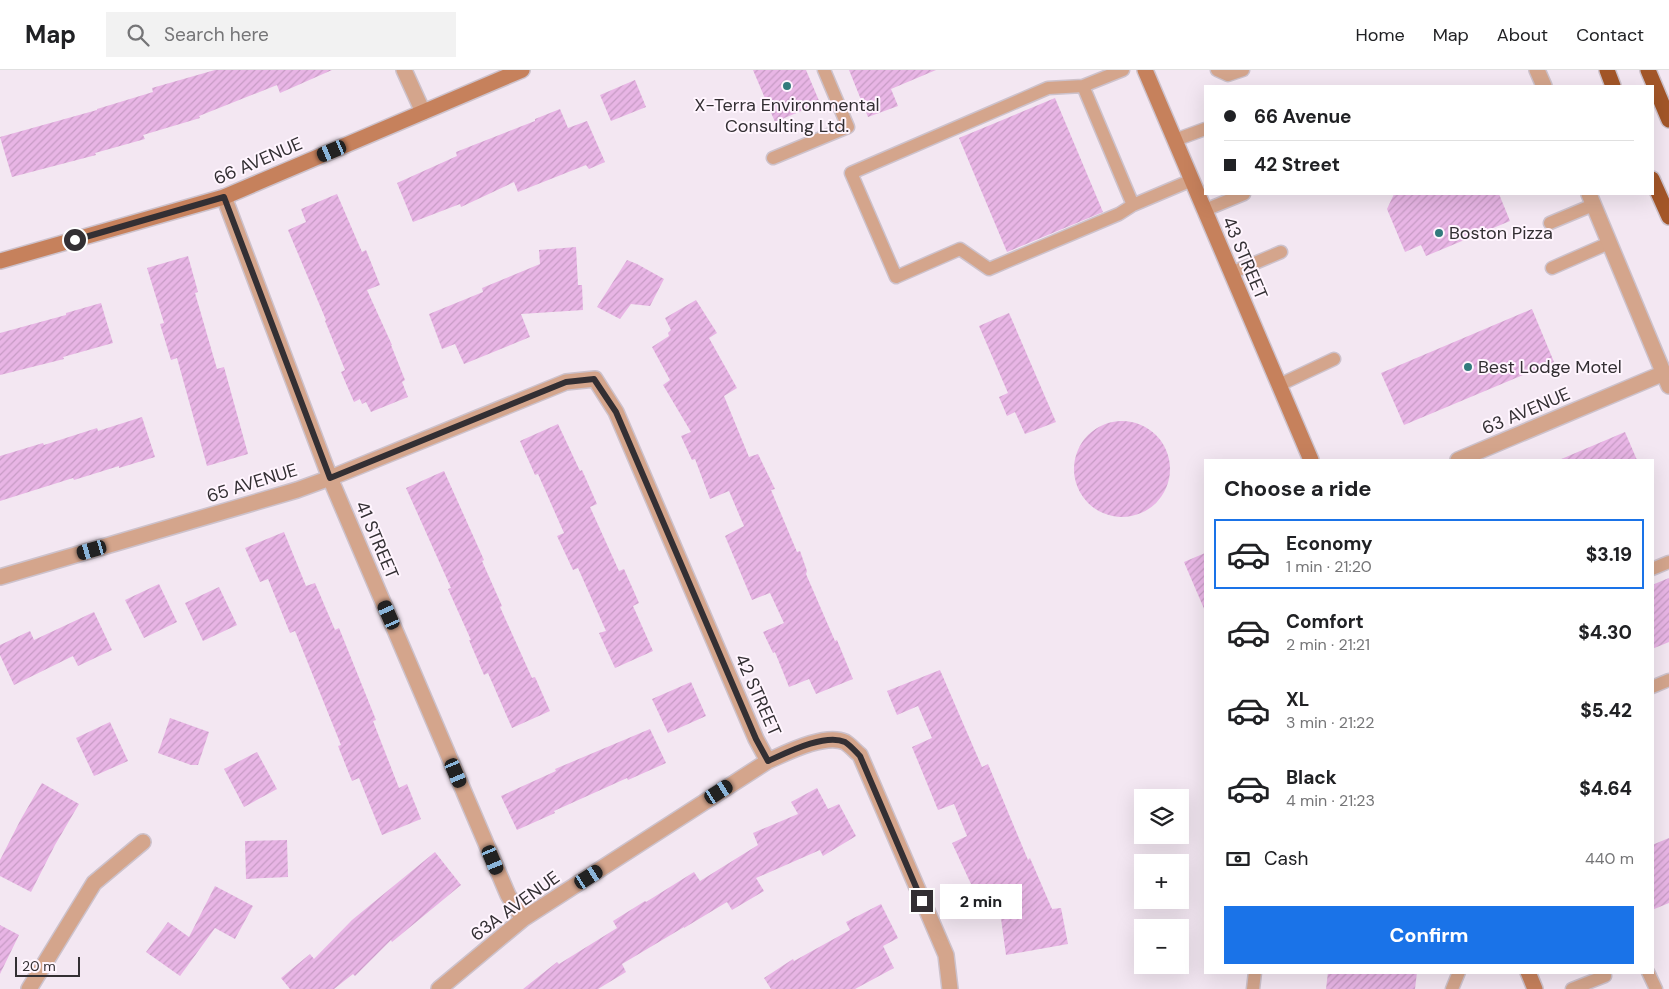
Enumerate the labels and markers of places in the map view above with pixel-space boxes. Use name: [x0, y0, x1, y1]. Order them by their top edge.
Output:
marker: X-Terra Environmental Consulting Ltd.: [781, 80, 793, 92]
place label: X-Terra Environmental Consulting Ltd.: [694, 93, 880, 138]
place label: Boston Pizza: [1449, 221, 1553, 245]
marker: Boston Pizza: [1433, 227, 1445, 239]
place label: Best Lodge Motel: [1478, 355, 1622, 379]
marker: Best Lodge Motel: [1462, 361, 1474, 373]

